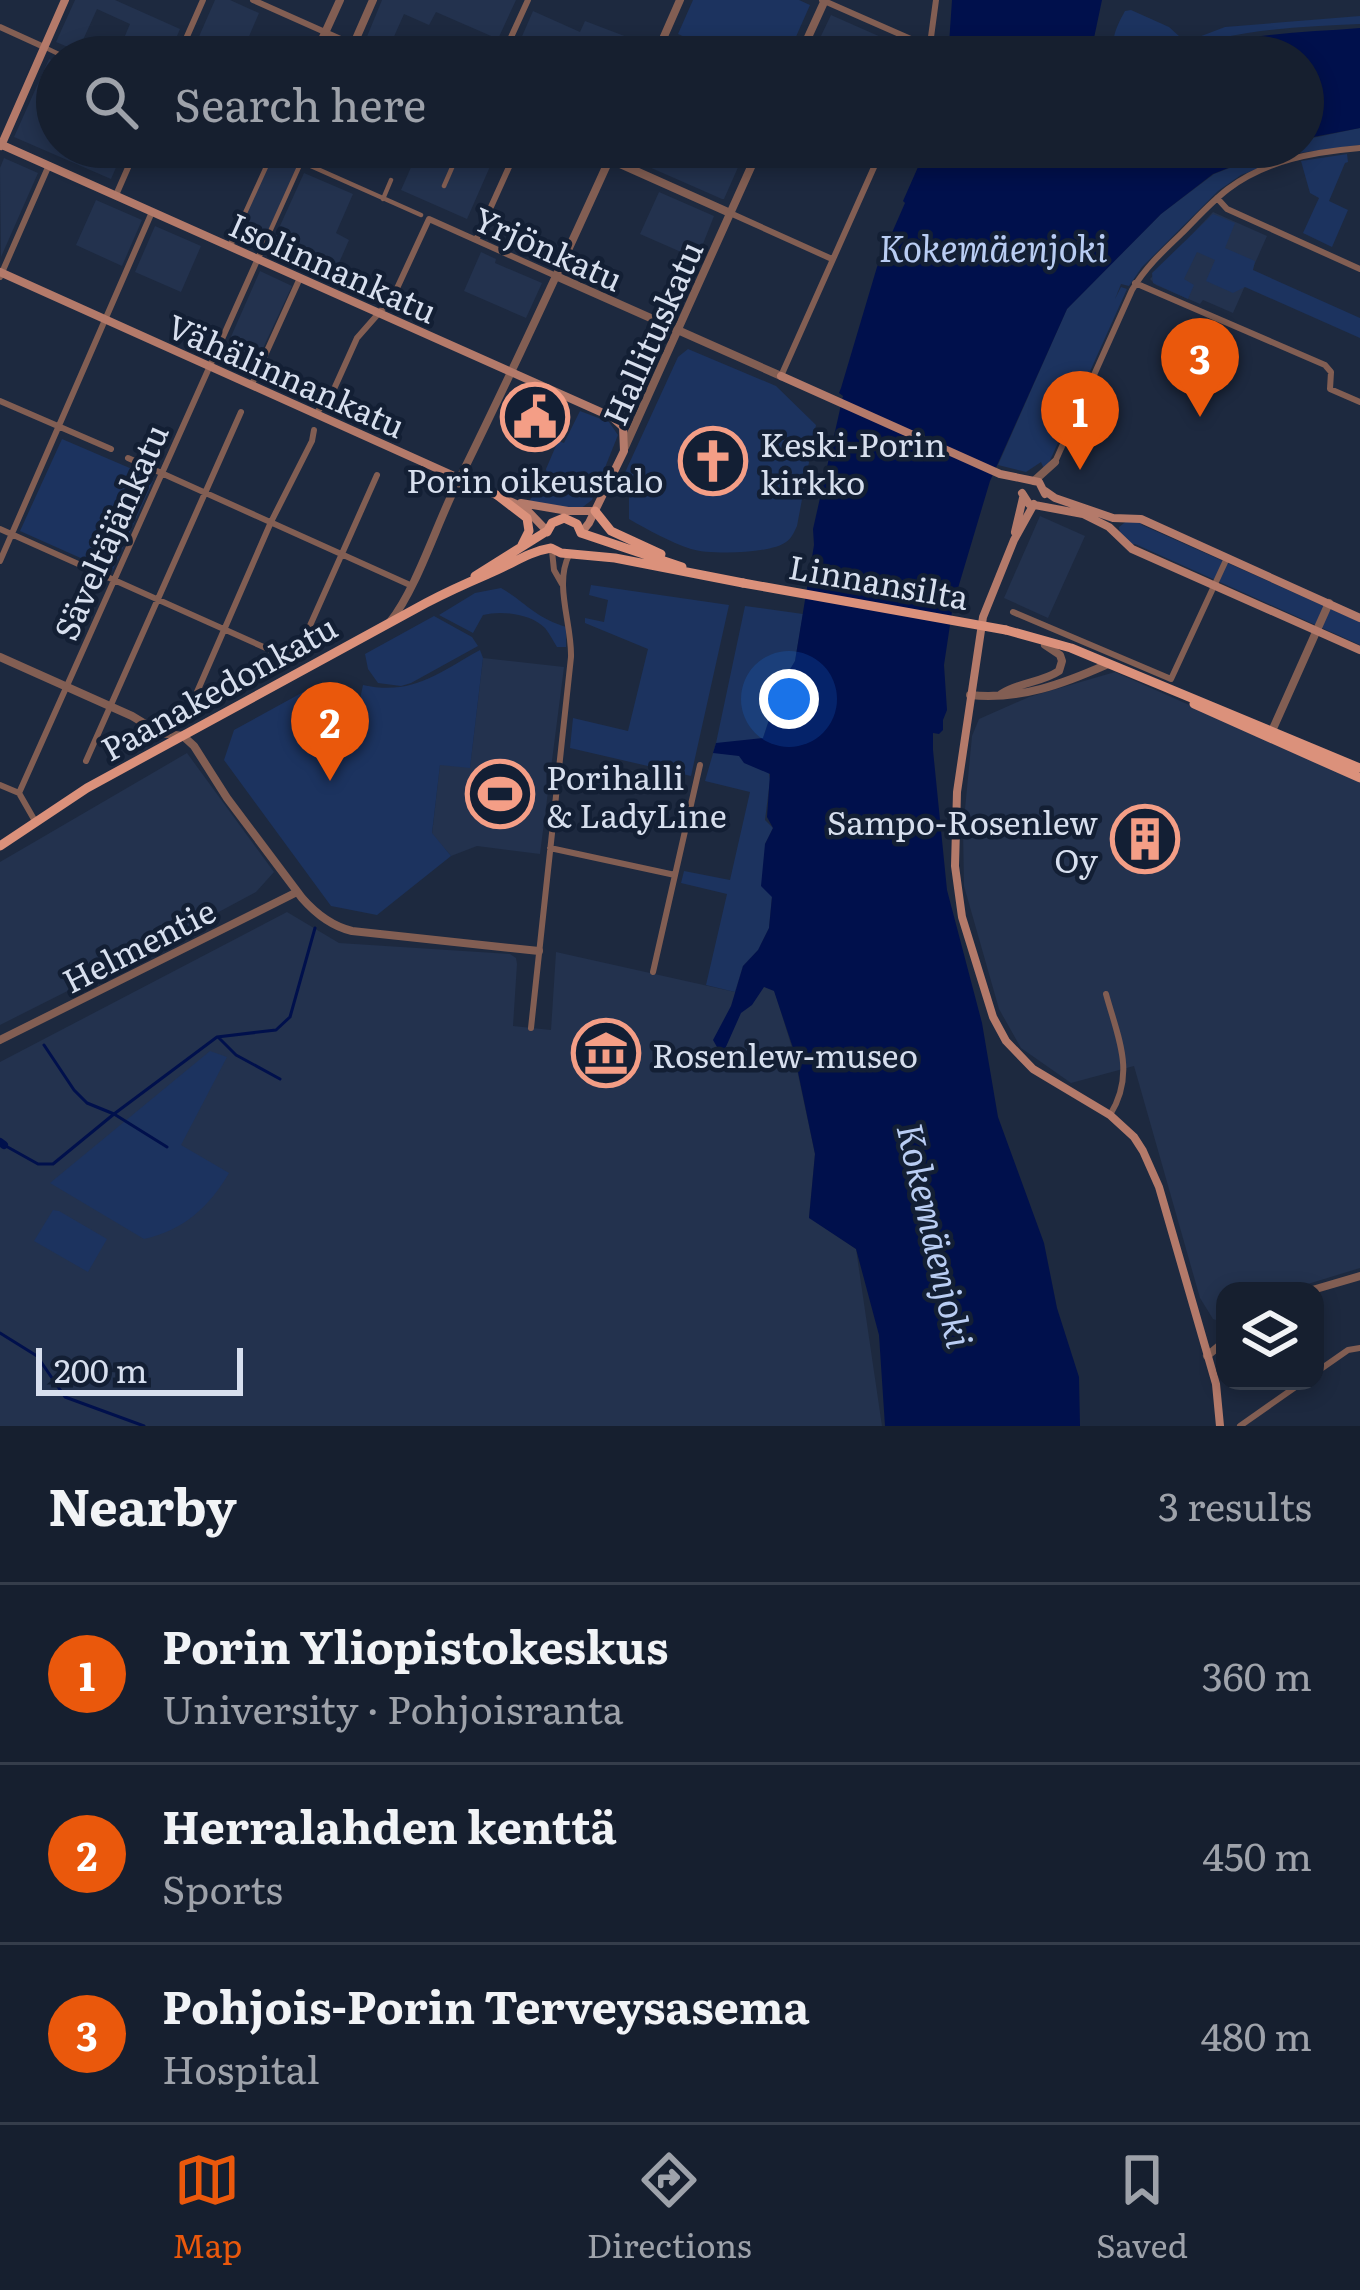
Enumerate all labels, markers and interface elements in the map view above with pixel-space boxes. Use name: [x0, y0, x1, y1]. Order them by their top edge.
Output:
search box: [36, 36, 1324, 168]
icon: search: [78, 69, 144, 135]
text: Search here: [174, 69, 426, 136]
street label: Yrjönkatu: [467, 192, 631, 302]
street label: Isolinnankatu: [222, 198, 446, 334]
water label: Kokemäenjoki: [879, 220, 1108, 273]
street label: Hallituskatu: [588, 232, 714, 432]
street label: Vähälinnankatu: [160, 300, 414, 448]
pin: 3: [1161, 318, 1239, 417]
pin: 1: [1041, 371, 1119, 470]
public building icon: Porin oikeustalo: [500, 382, 570, 452]
street label: Säveltäjänkatu: [39, 415, 179, 647]
place label: Keski-Porin kirkko: [760, 418, 946, 505]
church icon: Keski-Porin kirkko: [678, 426, 748, 496]
place label: Porin oikeustalo: [406, 454, 664, 503]
street label: Linnansilta: [785, 540, 973, 620]
street label: Paanakedonkatu: [91, 601, 345, 771]
your location: [759, 669, 819, 729]
pin: 2: [291, 682, 369, 781]
place label: Porihalli & LadyLine: [546, 751, 727, 838]
sports icon: Porihalli & LadyLine: [465, 759, 535, 829]
place label: Sampo-Rosenlew Oy: [827, 796, 1099, 883]
building icon: Sampo-Rosenlew Oy: [1110, 804, 1180, 874]
street label: Helmentie: [53, 885, 223, 1003]
museum icon: Rosenlew-museo: [571, 1018, 641, 1088]
place label: Rosenlew-museo: [652, 1029, 918, 1078]
water label: Kokemäenjoki: [885, 1118, 989, 1353]
map controls: [1216, 1282, 1324, 1390]
button: layers: [1216, 1282, 1324, 1390]
scale bar: [36, 1342, 243, 1395]
text: 200 m: [54, 1344, 148, 1393]
text: Nearby: [48, 1466, 237, 1542]
text: 3 results: [1158, 1475, 1312, 1533]
text: Porin Yliopistokeskus: [162, 1611, 669, 1678]
text: 1: [79, 1645, 95, 1703]
text: 360 m: [1202, 1645, 1312, 1703]
text: University · Pohjoisranta: [162, 1678, 624, 1736]
text: Herralahden kenttä: [162, 1791, 616, 1858]
text: 2: [77, 1825, 97, 1883]
text: 450 m: [1203, 1825, 1312, 1883]
text: Sports: [162, 1858, 283, 1916]
text: Pohjois-Porin Terveysasema: [162, 1971, 810, 2038]
text: 3: [76, 2005, 98, 2063]
text: 480 m: [1201, 2005, 1312, 2063]
text: Hospital: [162, 2038, 320, 2096]
tab: Map: [172, 2147, 242, 2268]
tab: Directions: [587, 2147, 752, 2268]
tab: Saved: [1096, 2147, 1188, 2268]

